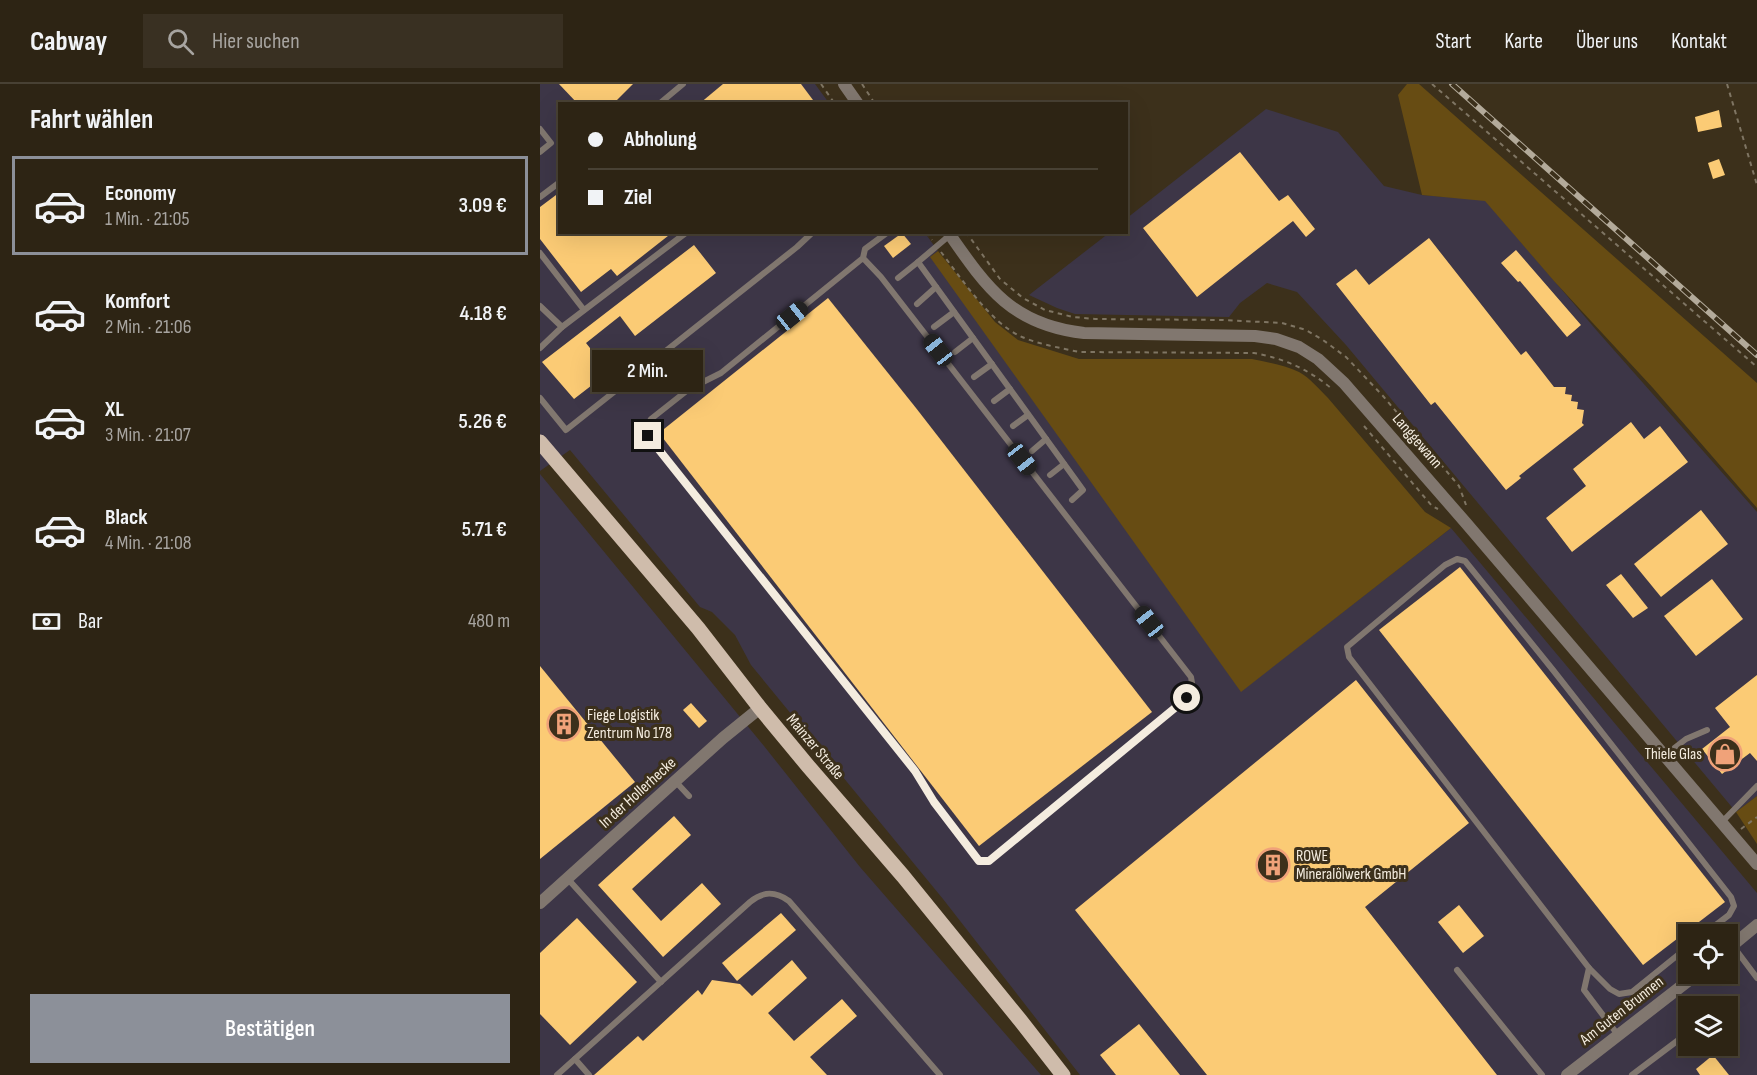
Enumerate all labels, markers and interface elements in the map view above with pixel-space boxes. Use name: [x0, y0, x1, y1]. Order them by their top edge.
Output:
search box: [143, 14, 563, 68]
text: Cabway: [30, 25, 107, 58]
icon: search: [164, 25, 197, 58]
text: Hier suchen: [212, 28, 300, 55]
text: Start: [1435, 29, 1472, 54]
text: Karte: [1505, 29, 1543, 54]
text: Über uns: [1576, 29, 1638, 54]
text: Kontakt: [1671, 29, 1727, 54]
text: Fahrt wählen: [30, 104, 153, 136]
text: Abholung: [624, 126, 697, 153]
icon: car: [33, 179, 87, 233]
text: Economy: [105, 180, 176, 207]
text: Ziel: [624, 184, 652, 211]
text: 3.09 €: [458, 192, 507, 219]
text: 1 Min. · 21:05: [105, 207, 189, 231]
icon: car: [33, 287, 87, 341]
text: Komfort: [105, 288, 170, 315]
car: [772, 298, 812, 334]
text: 4.18 €: [459, 300, 507, 327]
text: 2 Min. · 21:06: [105, 315, 191, 339]
car: [920, 330, 956, 370]
callout: 2 Min.: [592, 349, 704, 391]
text: 2 Min.: [627, 359, 668, 383]
icon: car: [33, 395, 87, 449]
text: XL: [105, 396, 124, 423]
text: 5.26 €: [458, 408, 507, 435]
street label: Langgewann: [1388, 410, 1446, 472]
route end: [634, 422, 661, 449]
text: 3 Min. · 21:07: [105, 423, 191, 447]
car: [1004, 439, 1040, 479]
icon: car: [33, 503, 87, 557]
text: Black: [105, 504, 147, 531]
text: 5.71 €: [462, 516, 507, 543]
text: 4 Min. · 21:08: [105, 531, 192, 555]
car: [1131, 602, 1167, 642]
icon: cash: [30, 605, 63, 638]
text: Bar: [78, 608, 103, 635]
text: 480 m: [468, 609, 510, 633]
route start: [1173, 684, 1200, 711]
building icon: Fiege Logistik Zentrum No 178: [546, 706, 582, 742]
place label: Fiege Logistik Zentrum No 178: [587, 706, 672, 743]
street label: Mainzer Straße: [782, 710, 848, 784]
shop icon: Thiele Glas: [1707, 736, 1743, 772]
place label: Thiele Glas: [1645, 745, 1702, 764]
street label: In der Hollerhecke: [596, 754, 680, 832]
building icon: ROWE Mineralölwerk GmbH: [1255, 847, 1291, 883]
place label: ROWE Mineralölwerk GmbH: [1296, 847, 1407, 884]
map controls: [1678, 924, 1738, 1056]
button: locate: [1678, 924, 1738, 984]
street label: Am Guten Brunnen: [1576, 973, 1667, 1050]
button: Bestätigen: [30, 994, 510, 1063]
button: layers: [1678, 996, 1738, 1056]

